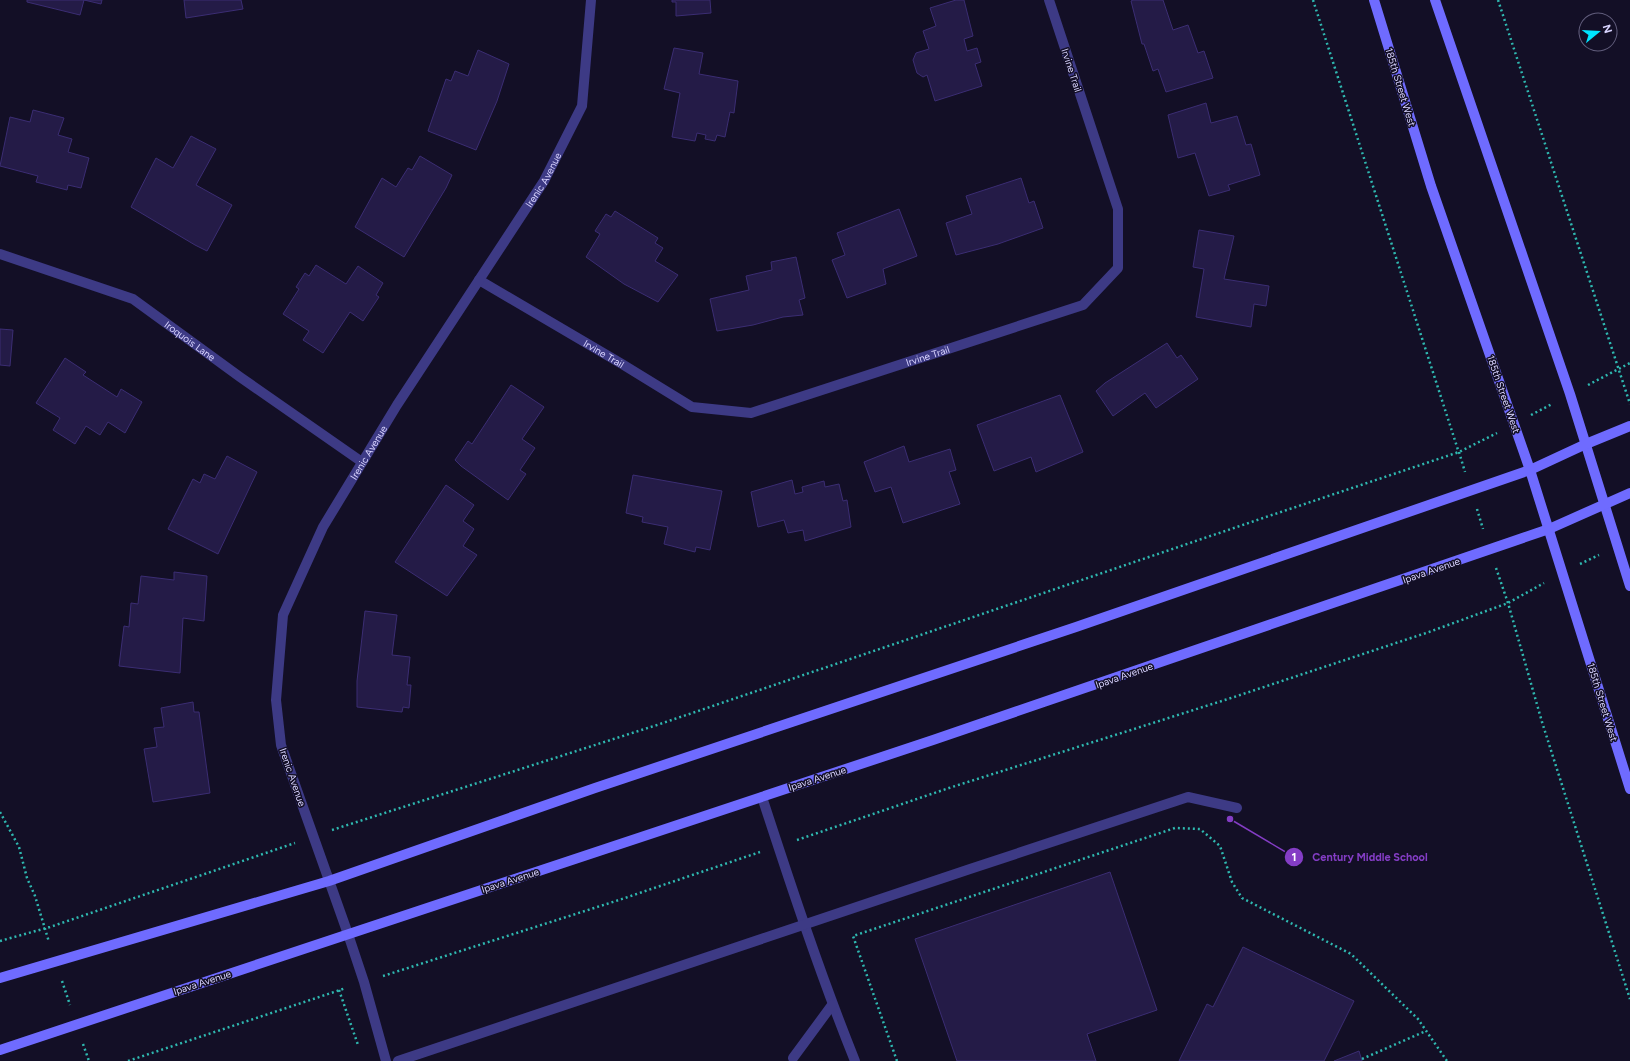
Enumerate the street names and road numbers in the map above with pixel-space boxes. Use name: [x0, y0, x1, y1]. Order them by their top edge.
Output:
street label: 185th Street West: [1382, 46, 1419, 128]
street label: Irvine Trail: [1058, 47, 1085, 94]
street label: Irenic Avenue: [523, 150, 565, 210]
street label: Iroquois Lane: [162, 318, 218, 364]
street label: Irvine Trail: [581, 337, 627, 371]
street label: Irvine Trail: [904, 343, 951, 369]
street label: 185th Street West: [1484, 354, 1523, 435]
street label: Irenic Avenue: [347, 423, 390, 482]
street label: Ipava Avenue: [1401, 554, 1462, 586]
street label: Ipava Avenue: [1094, 659, 1155, 691]
street label: 185th Street West: [1584, 661, 1621, 743]
street label: Irenic Avenue: [276, 746, 309, 809]
street label: Ipava Avenue: [787, 763, 848, 794]
street label: Ipava Avenue: [480, 865, 541, 896]
street label: Ipava Avenue: [172, 967, 233, 998]

